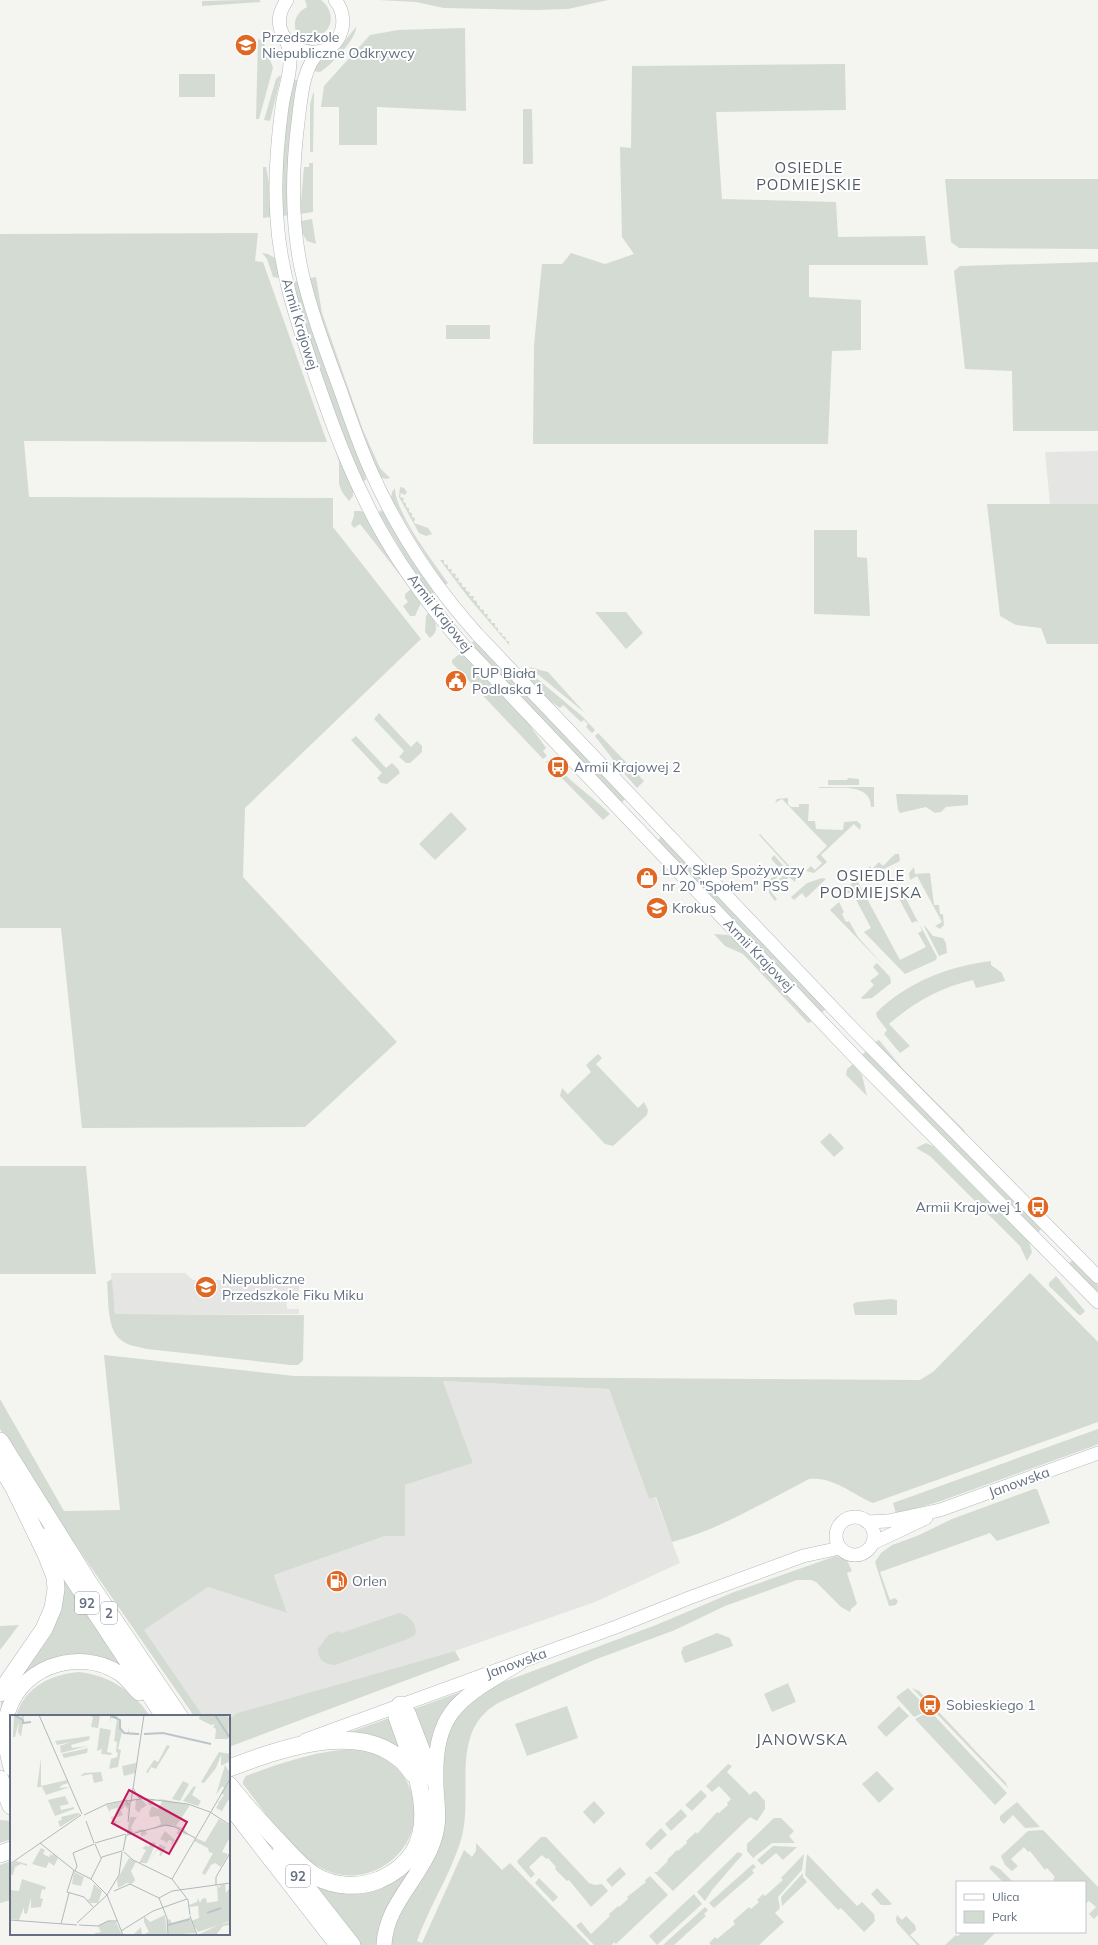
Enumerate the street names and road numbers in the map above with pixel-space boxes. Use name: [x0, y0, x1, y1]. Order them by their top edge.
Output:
street label: Armii Krajowej: [278, 276, 322, 372]
street label: Armii Krajowej: [404, 570, 476, 656]
street label: Armii Krajowej: [720, 915, 798, 995]
street label: Janowska: [986, 1463, 1052, 1501]
road number: 92: [75, 1592, 99, 1614]
road number: 2: [101, 1602, 117, 1624]
street label: Janowska: [483, 1644, 549, 1682]
road number: 92: [286, 1865, 310, 1887]

